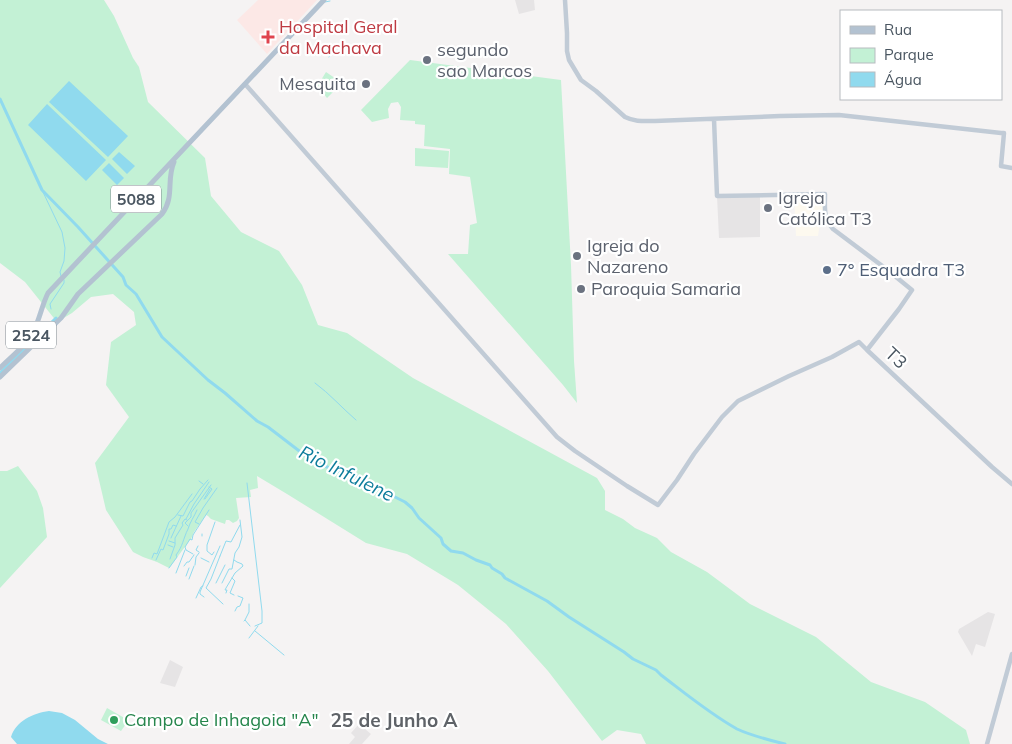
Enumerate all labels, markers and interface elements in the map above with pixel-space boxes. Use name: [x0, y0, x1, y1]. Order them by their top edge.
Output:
legend: [840, 10, 1002, 100]
place label: Hospital Geral da Machava: [279, 15, 398, 59]
text: Rua: [884, 20, 912, 39]
marker: Hospital Geral da Machava: [261, 30, 275, 44]
place label: segundo sao Marcos: [437, 38, 532, 82]
text: Parque: [884, 45, 934, 64]
marker: segundo sao Marcos: [421, 54, 433, 66]
text: Água: [884, 70, 922, 89]
place label: Mesquita: [279, 72, 356, 95]
marker: Mesquita: [360, 78, 372, 90]
road number: 5088: [111, 185, 161, 212]
place label: Igreja Católica T3: [778, 186, 872, 230]
marker: Igreja Católica T3: [762, 202, 774, 214]
place label: Igreja do Nazareno: [587, 234, 668, 278]
marker: Igreja do Nazareno: [571, 250, 583, 262]
place label: 7° Esquadra T3: [837, 258, 965, 281]
marker: 7° Esquadra T3: [821, 264, 833, 276]
place label: Paroquia Samaria: [591, 277, 741, 300]
marker: Paroquia Samaria: [575, 283, 587, 295]
road number: 2524: [6, 322, 56, 348]
street label: T3: [881, 342, 912, 373]
water label: Rio Infulene: [295, 440, 399, 506]
place label: Campo de Inhagoia "A": [124, 708, 319, 731]
district label: 25 de Junho A: [330, 708, 458, 732]
marker: Campo de Inhagoia "A": [108, 714, 120, 726]

